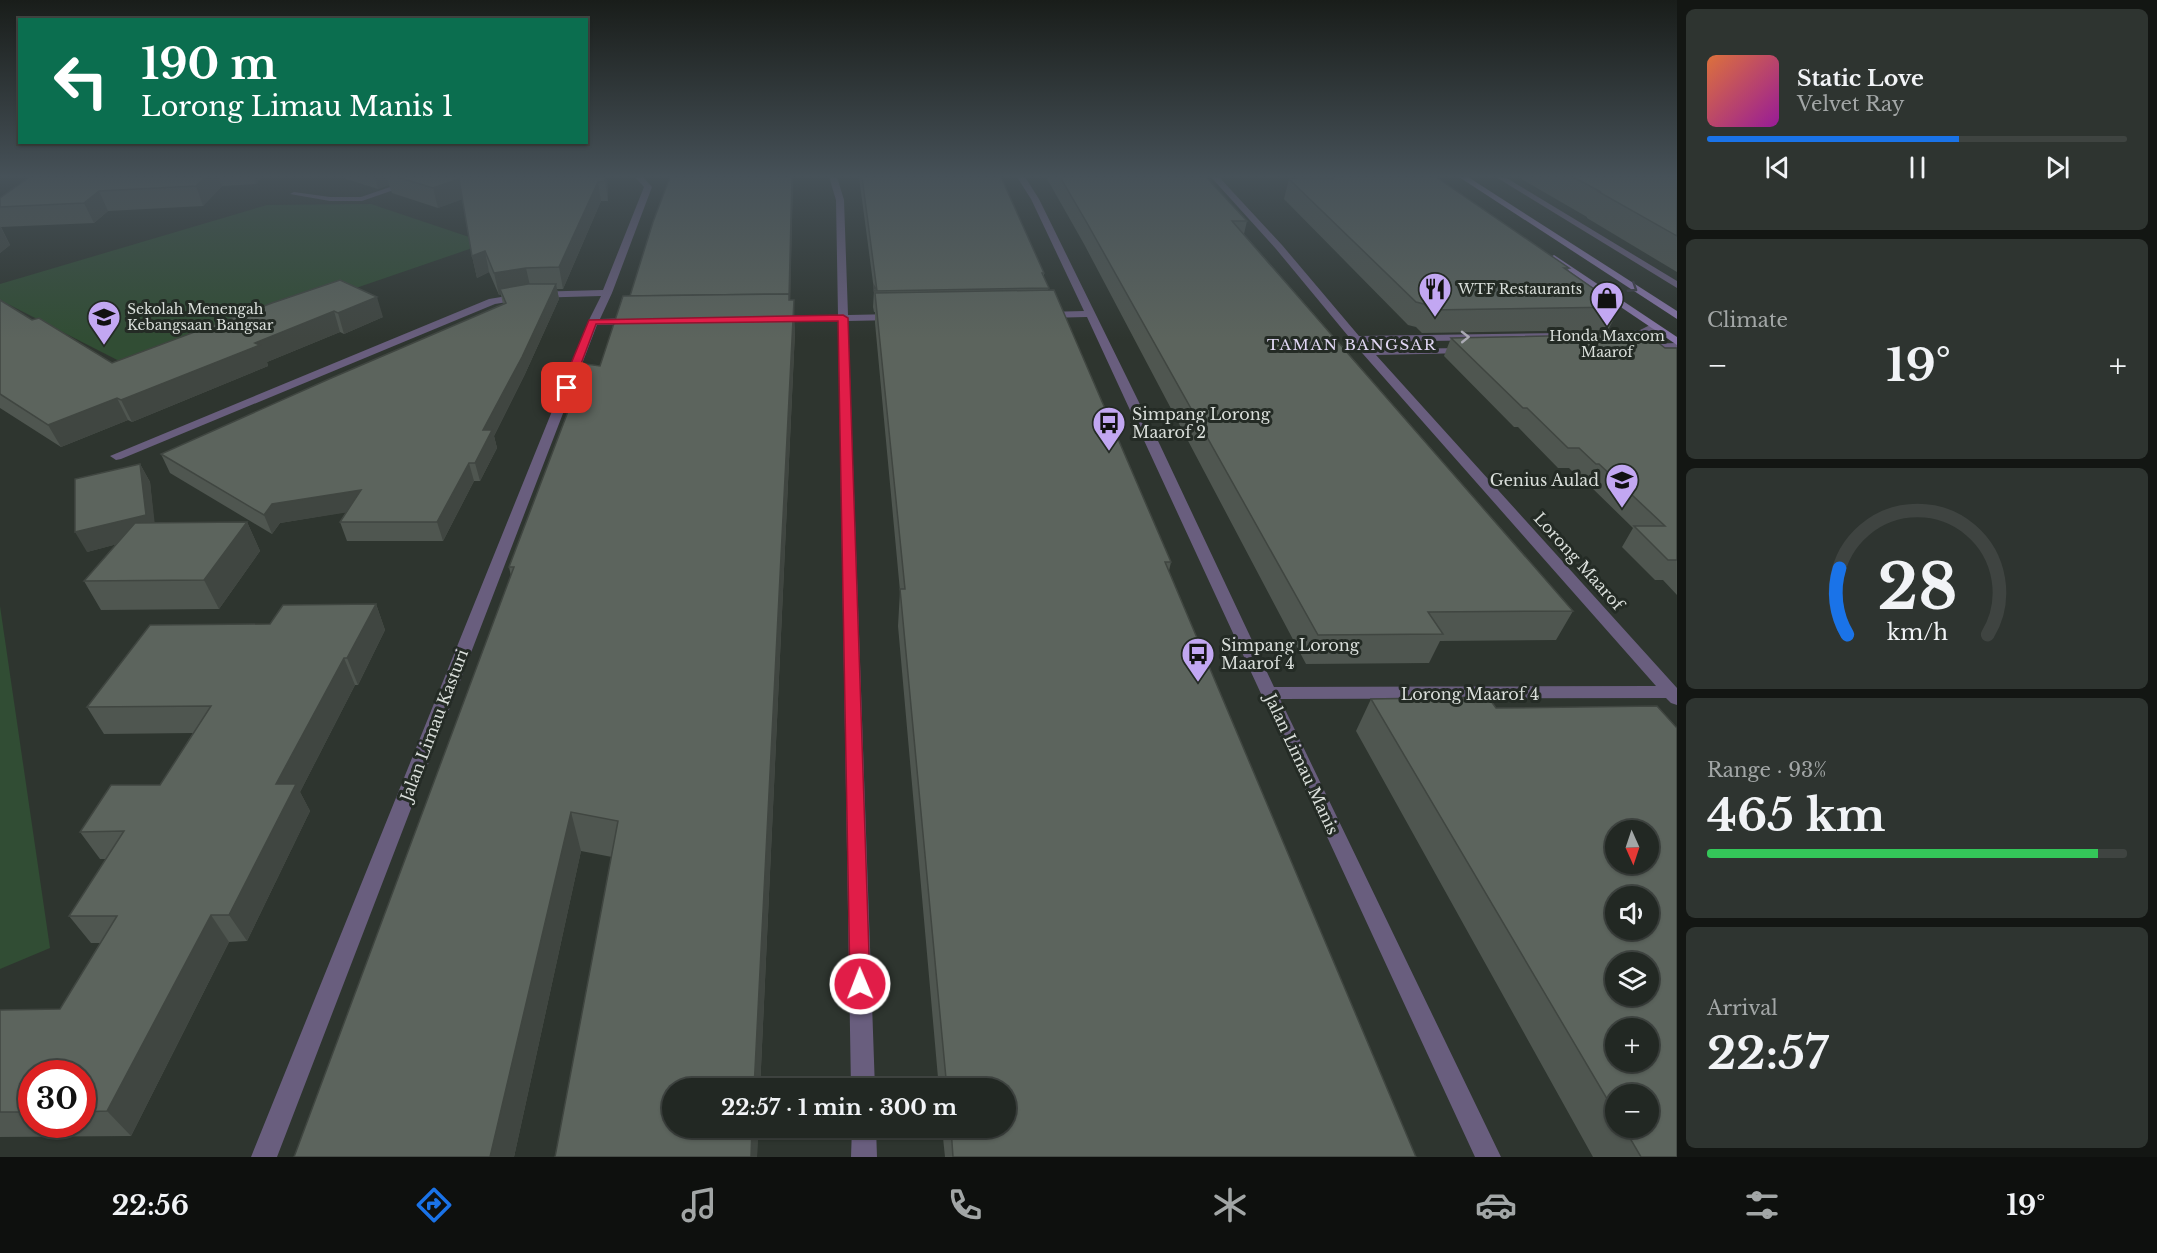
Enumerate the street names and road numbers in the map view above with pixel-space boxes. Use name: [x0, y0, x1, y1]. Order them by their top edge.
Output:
street label: Lorong Maarof: [1530, 508, 1630, 616]
street label: Jalan Limau Kasturi: [395, 646, 472, 806]
street label: Lorong Maarof 4: [1401, 684, 1539, 704]
street label: Jalan Limau Manis: [1260, 689, 1343, 837]

